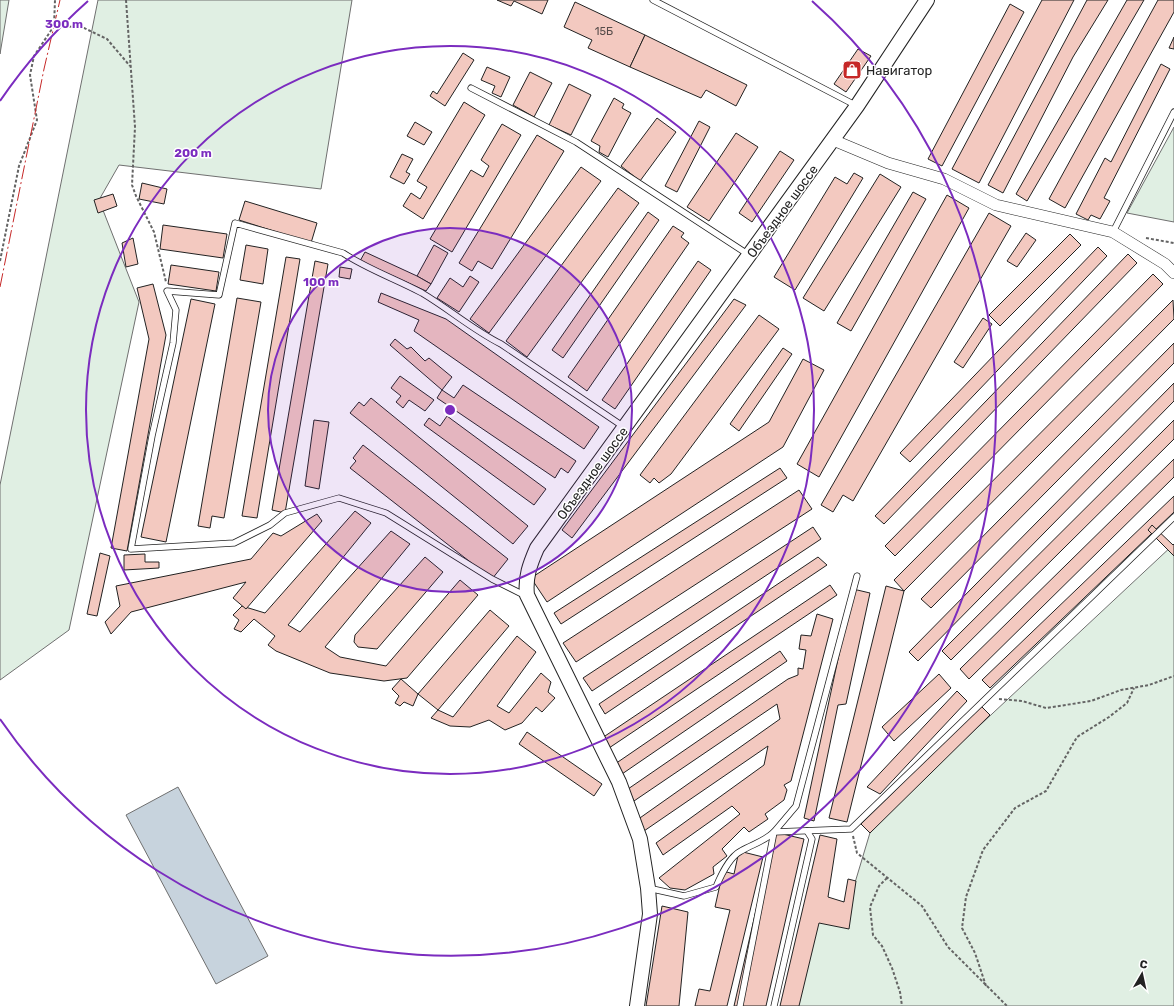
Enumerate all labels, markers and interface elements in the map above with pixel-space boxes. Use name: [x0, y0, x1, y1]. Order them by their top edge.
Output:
text: 300 m: [45, 17, 83, 31]
house number: 15Б: [595, 25, 613, 38]
shop icon: Навигатор: [841, 59, 863, 81]
place label: Навигатор: [866, 63, 933, 78]
text: 200 m: [174, 146, 212, 160]
street label: Объездное шоссе: [744, 162, 821, 260]
text: 100 m: [303, 275, 339, 289]
centre of rings: [443, 403, 457, 417]
street label: Объездное шоссе: [554, 424, 631, 522]
north arrow: [1122, 954, 1162, 994]
text: С: [1139, 958, 1149, 972]

